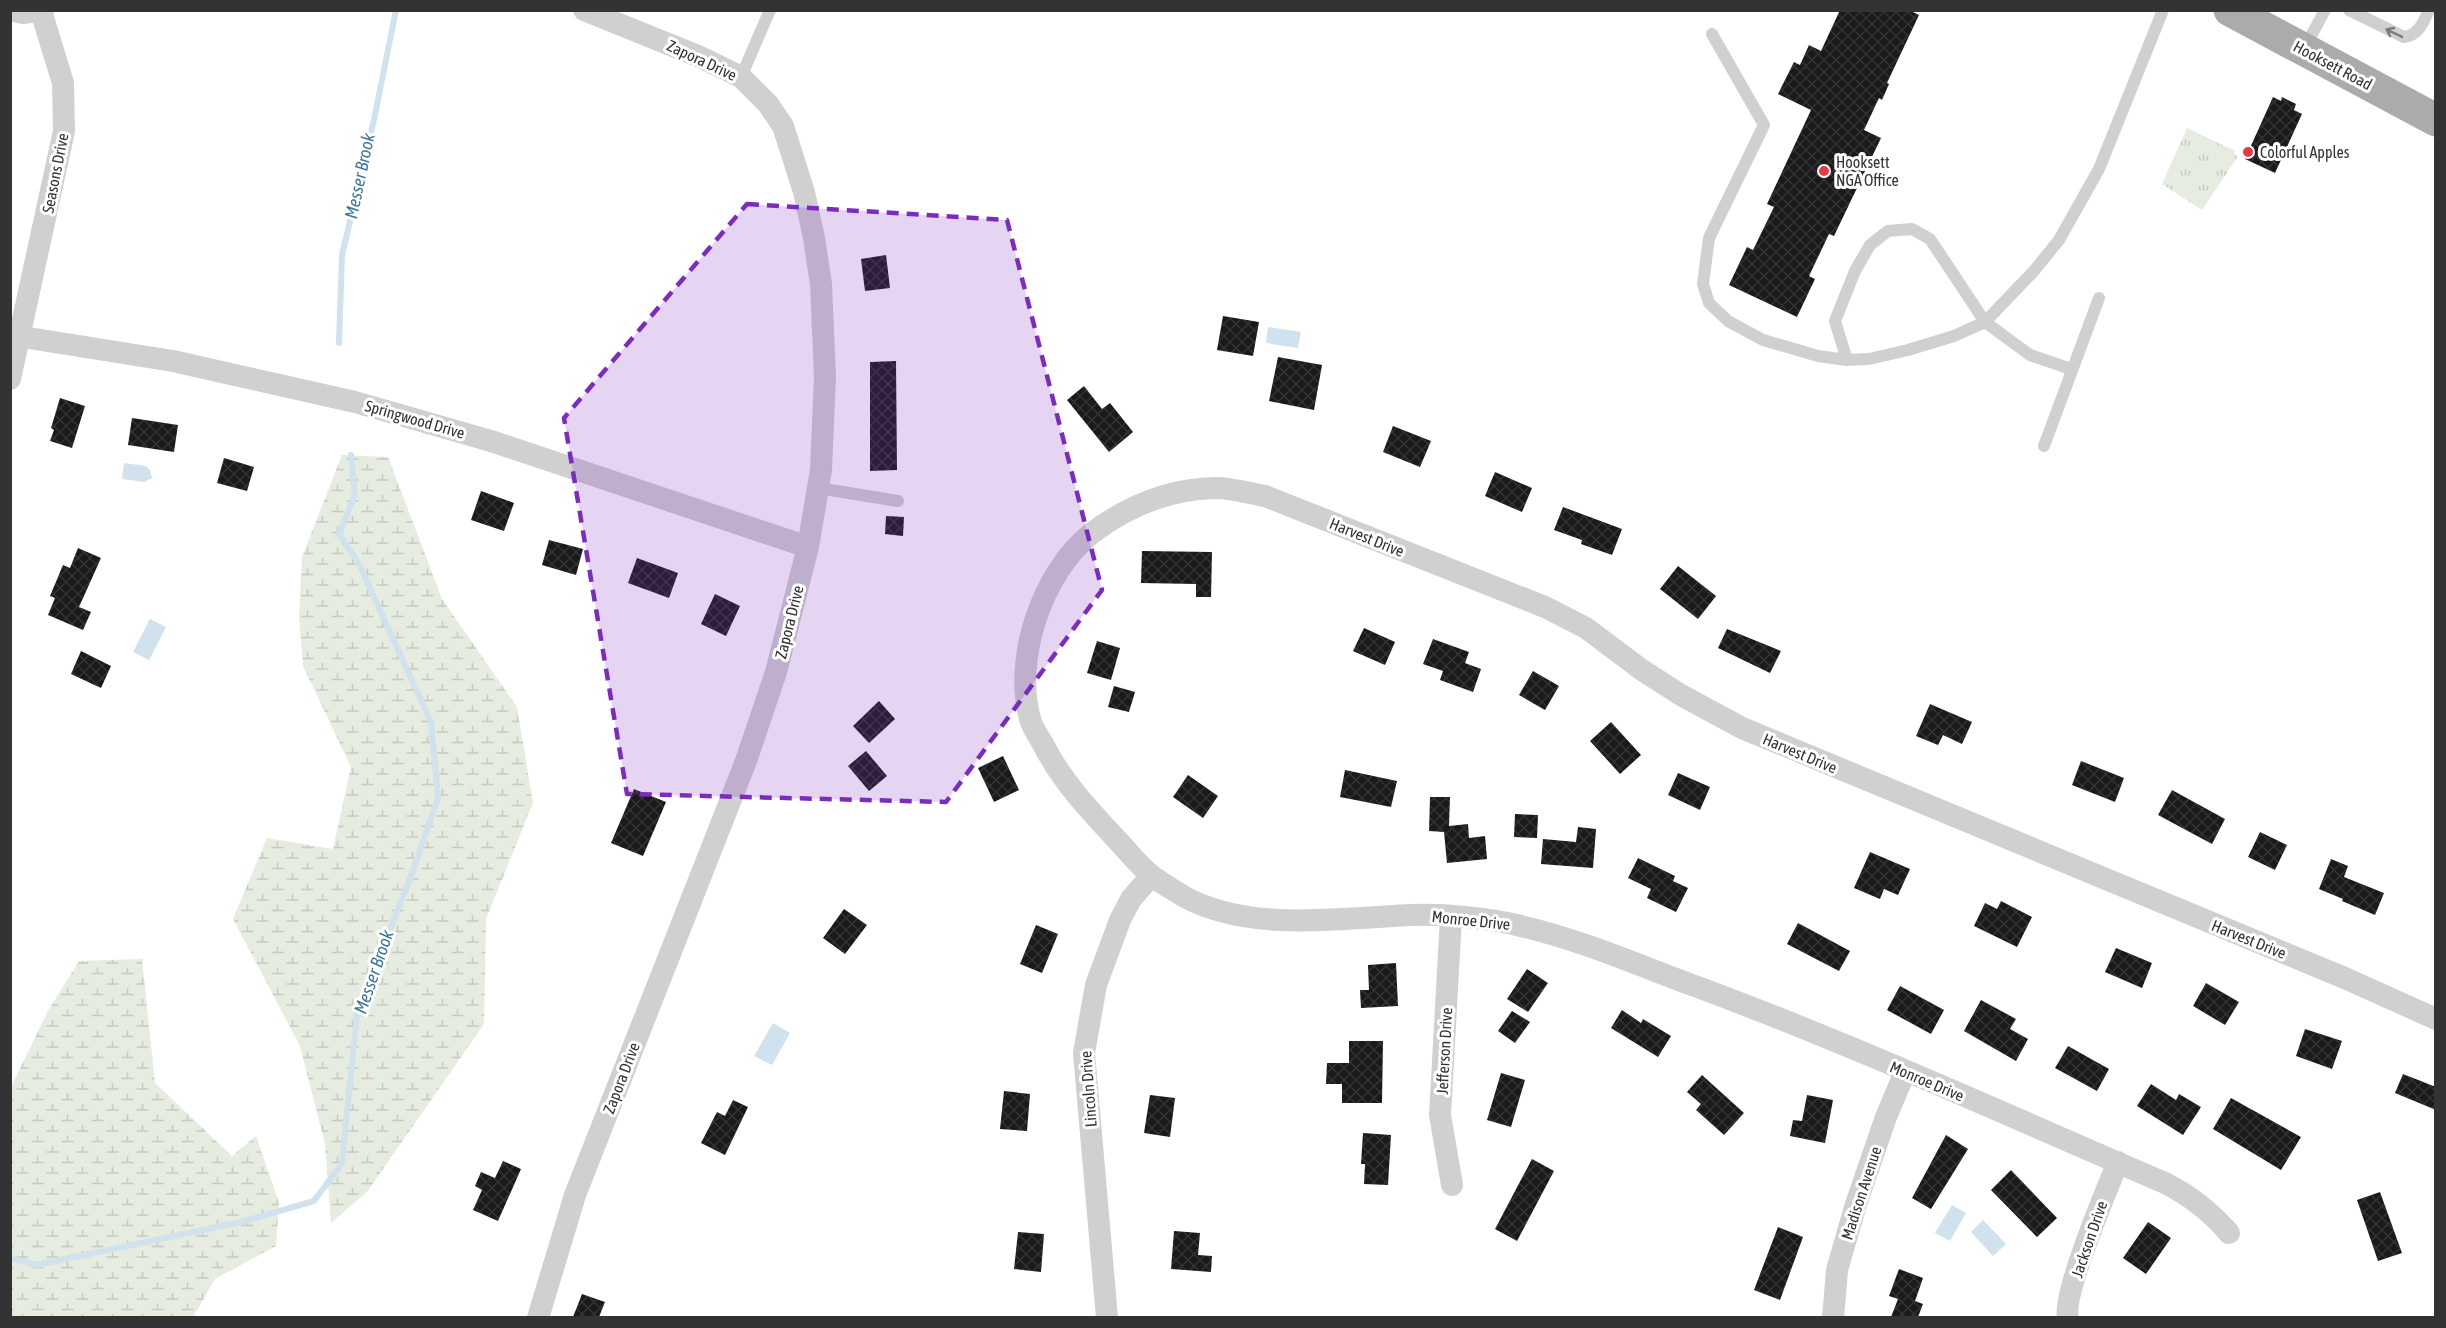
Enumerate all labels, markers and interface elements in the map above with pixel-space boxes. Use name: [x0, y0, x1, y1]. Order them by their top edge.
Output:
one-way arrow: [2386, 26, 2404, 38]
street label: Zapora Drive: [664, 36, 740, 85]
street label: Hooksett Road: [2291, 37, 2375, 93]
water label: Messer Brook: [340, 130, 379, 221]
street label: Seasons Drive: [38, 131, 72, 215]
place label: Colorful Apples: [2260, 143, 2350, 162]
marker: Colorful Apples: [2241, 145, 2255, 159]
place label: Hooksett NGA Office: [1836, 153, 1899, 189]
marker: Hooksett NGA Office: [1817, 164, 1831, 178]
street label: Springwood Drive: [363, 396, 467, 443]
street label: Harvest Drive: [1327, 514, 1407, 560]
street label: Zapora Drive: [771, 584, 808, 661]
street label: Harvest Drive: [1760, 729, 1840, 777]
street label: Monroe Drive: [1431, 907, 1511, 933]
street label: Harvest Drive: [2209, 916, 2289, 962]
water label: Messer Brook: [349, 926, 398, 1016]
street label: Jefferson Drive: [1433, 1007, 1455, 1095]
street label: Zapora Drive: [599, 1040, 644, 1117]
street label: Lincoln Drive: [1076, 1050, 1100, 1128]
street label: Monroe Drive: [1887, 1057, 1967, 1105]
street label: Madison Avenue: [1837, 1144, 1885, 1242]
street label: Jackson Drive: [2068, 1198, 2110, 1280]

